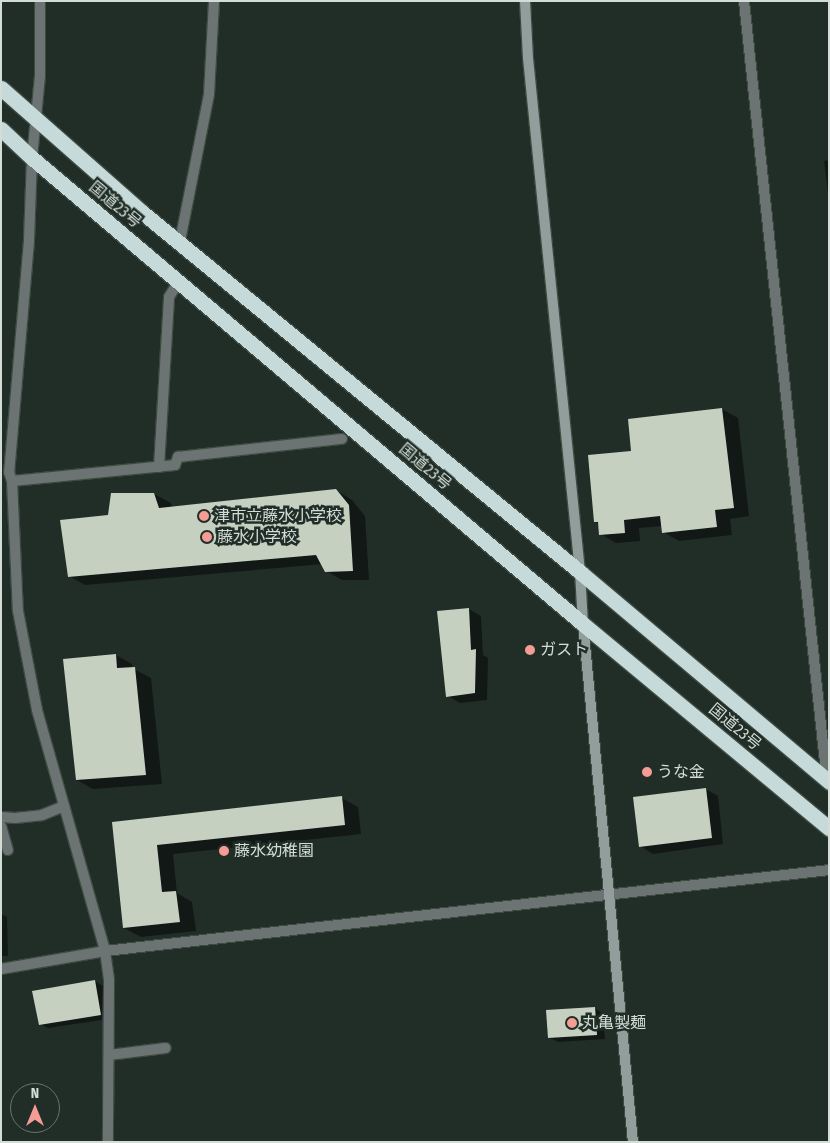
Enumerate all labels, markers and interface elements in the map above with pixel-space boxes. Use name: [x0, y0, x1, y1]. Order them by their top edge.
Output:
street label: 国道23号: [85, 178, 145, 232]
street label: 国道23号: [395, 440, 455, 494]
place label: 津市立藤水小学校: [214, 506, 342, 526]
marker: 津市立藤水小学校: [198, 510, 210, 522]
place label: 藤水小学校: [217, 527, 297, 547]
marker: 藤水小学校: [201, 531, 213, 543]
place label: ガスト: [540, 640, 588, 660]
marker: ガスト: [524, 644, 536, 656]
street label: 国道23号: [705, 700, 765, 754]
place label: うな金: [657, 762, 705, 782]
marker: うな金: [641, 766, 653, 778]
place label: 藤水幼稚園: [234, 841, 314, 861]
marker: 藤水幼稚園: [218, 845, 230, 857]
place label: 丸亀製麺: [582, 1013, 646, 1033]
marker: 丸亀製麺: [566, 1017, 578, 1029]
north arrow: [10, 1083, 60, 1133]
text: N: [31, 1085, 39, 1102]

